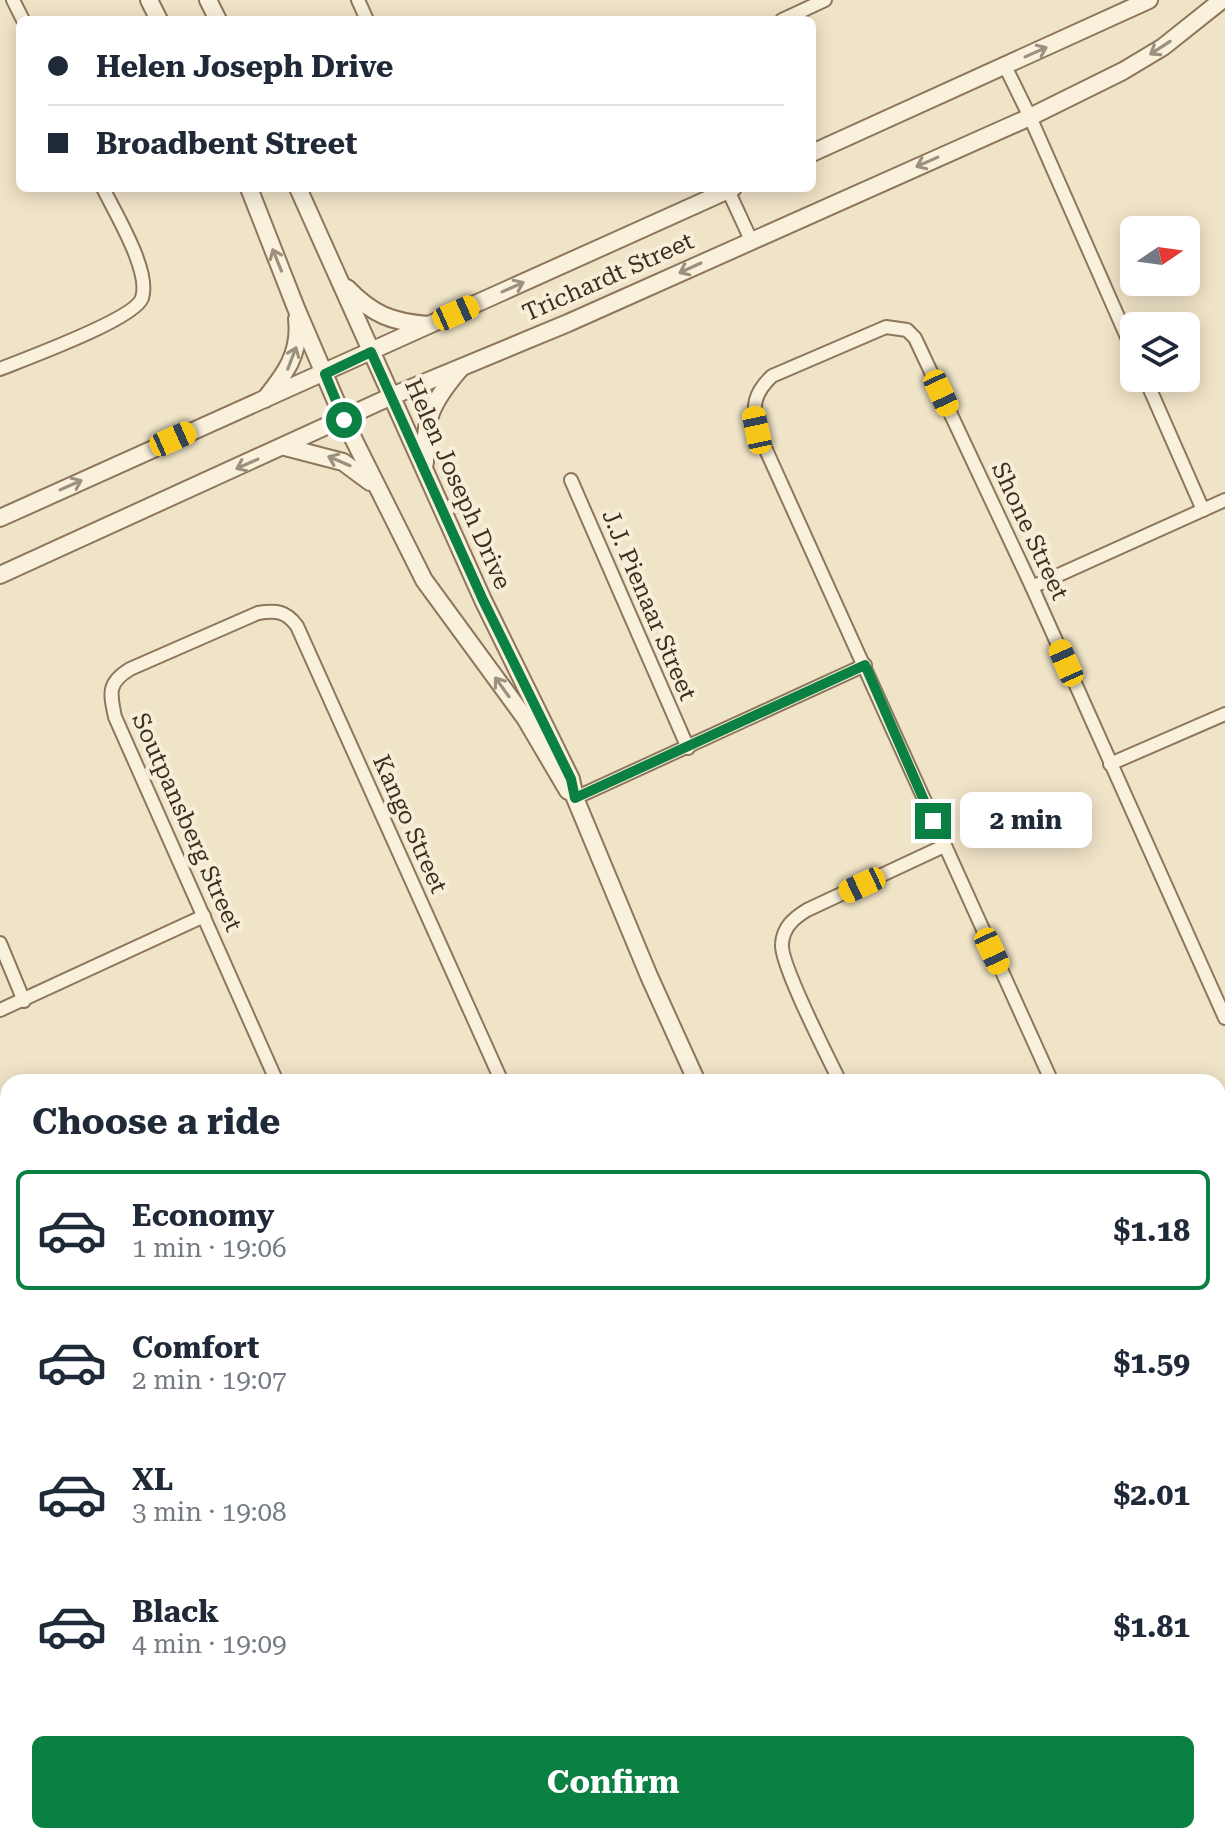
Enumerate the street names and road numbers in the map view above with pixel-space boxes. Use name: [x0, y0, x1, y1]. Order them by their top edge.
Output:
street label: Trichardt Street: [518, 227, 698, 327]
street label: Helen Joseph Drive: [399, 375, 517, 593]
street label: Shone Street: [986, 458, 1074, 604]
street label: J.J. Pienaar Street: [596, 505, 702, 705]
street label: Soutpansberg Street: [126, 709, 248, 936]
street label: Kango Street: [367, 751, 453, 897]

